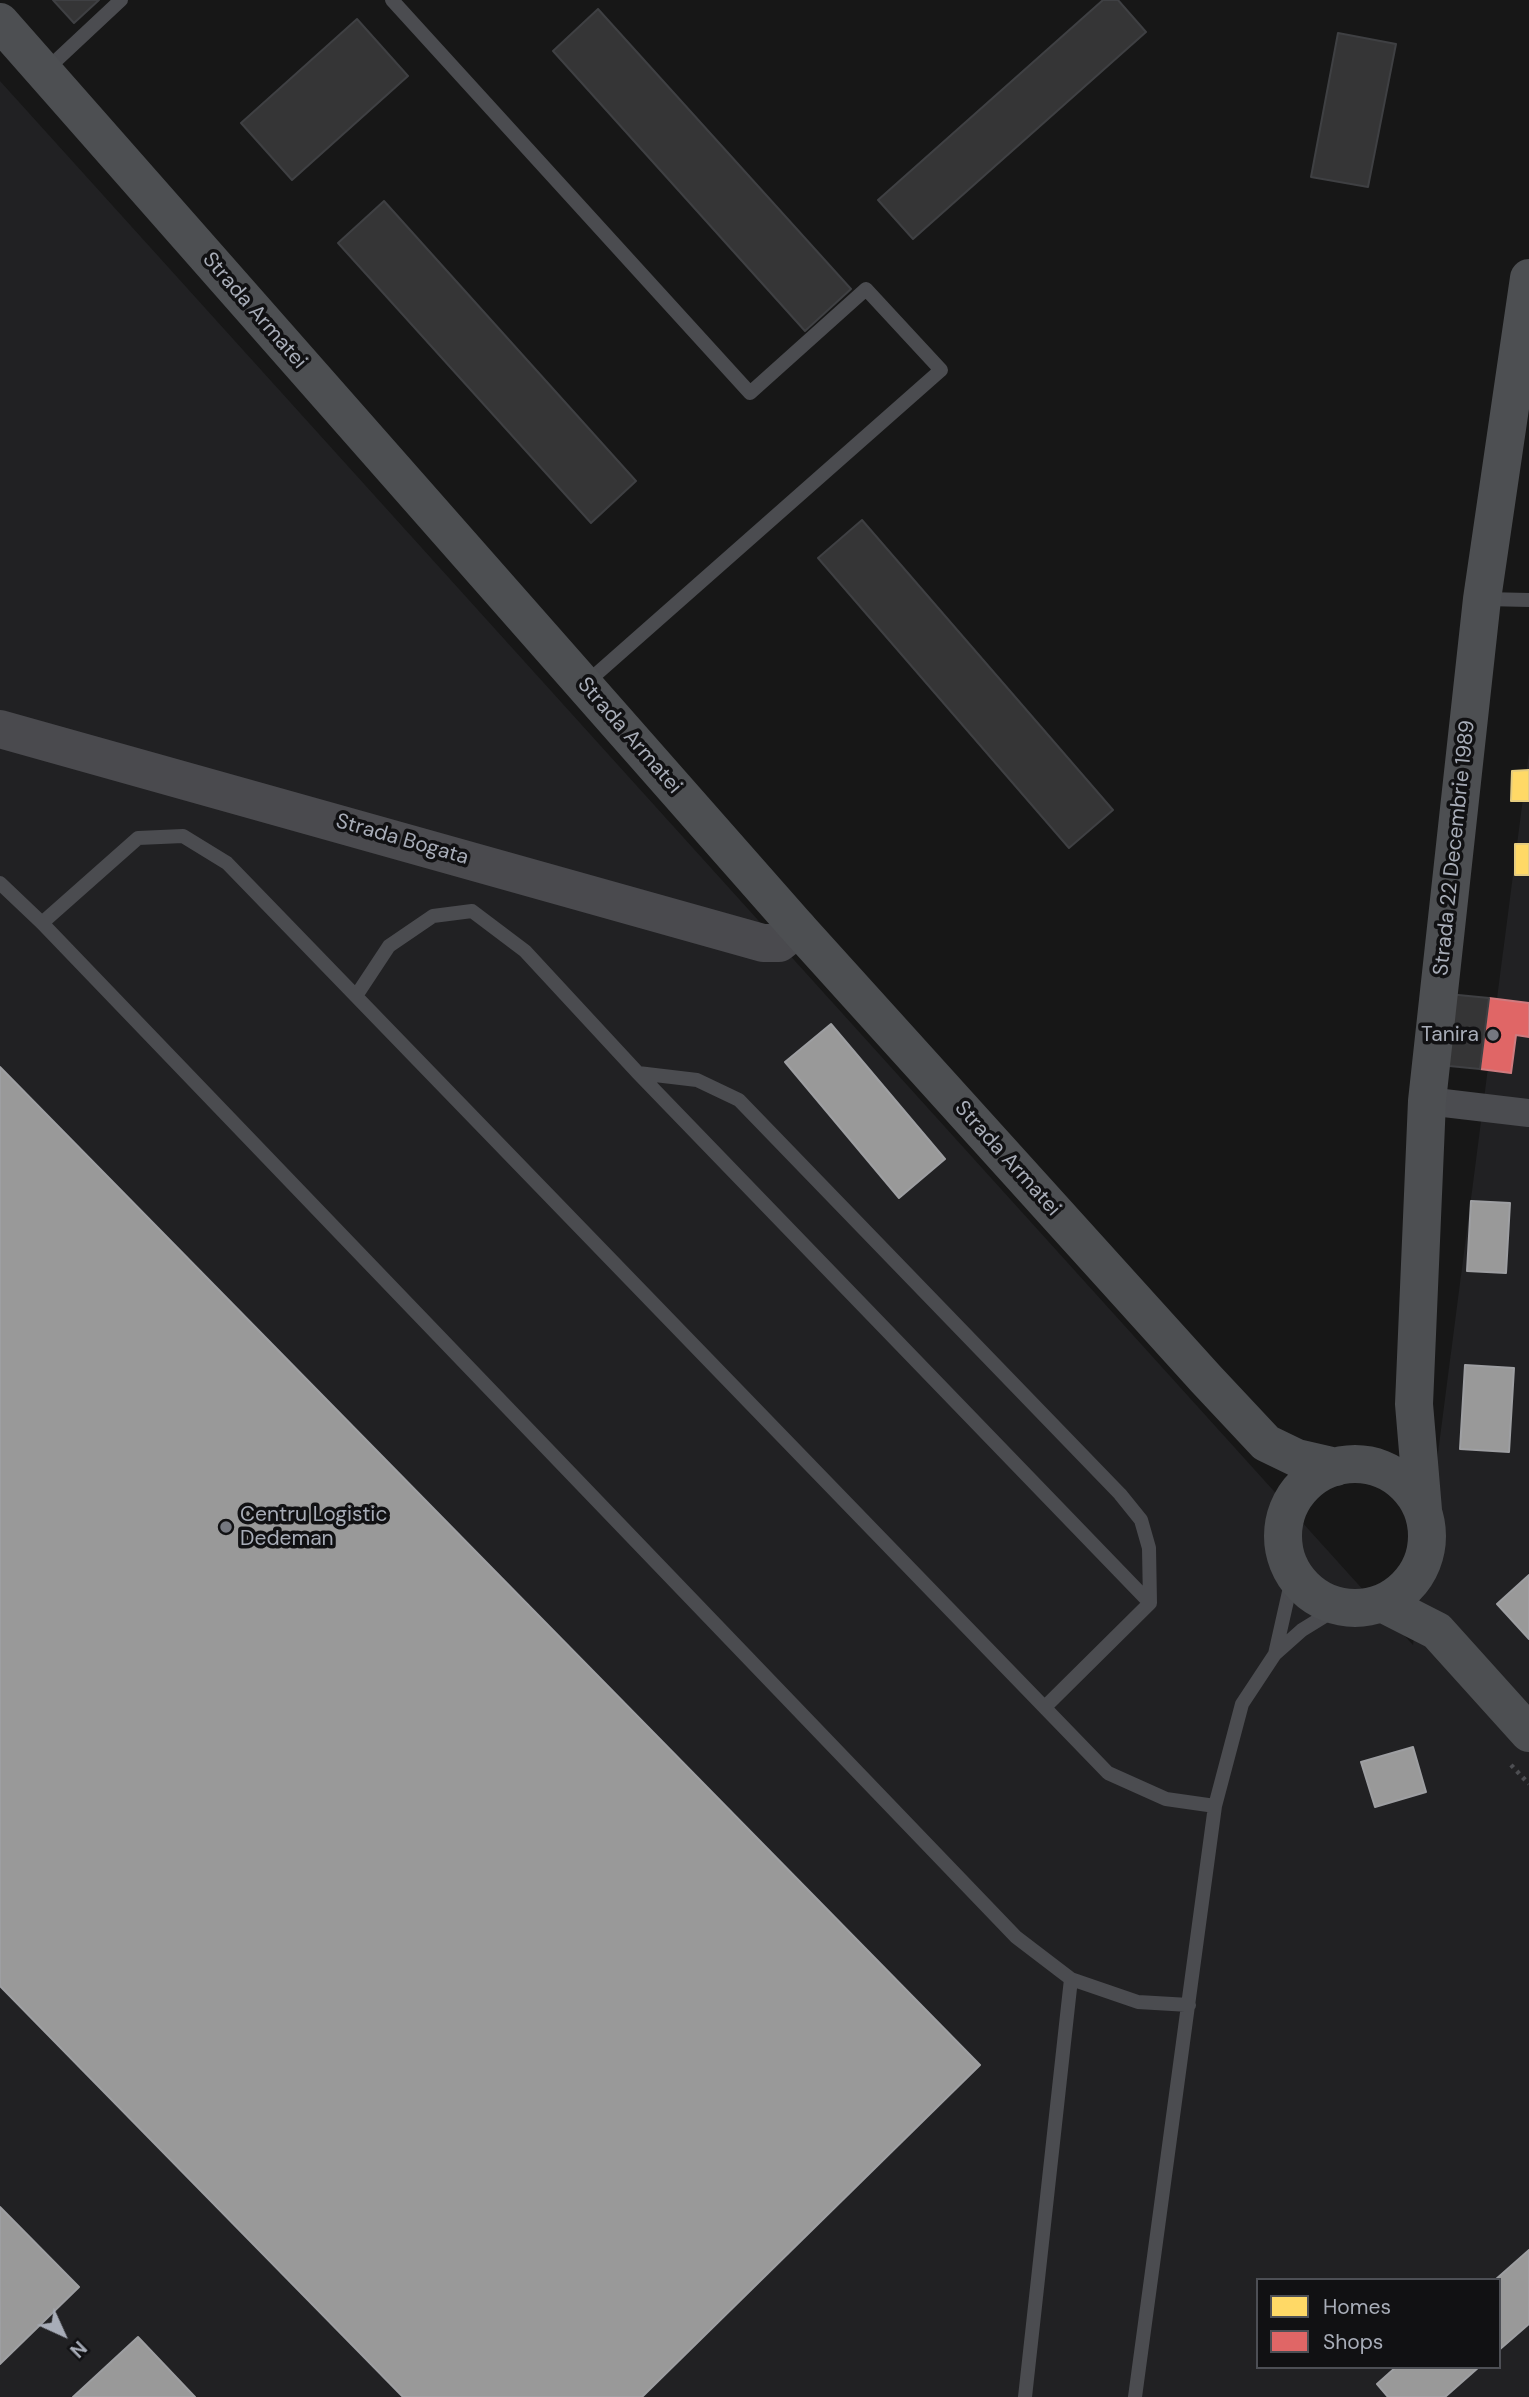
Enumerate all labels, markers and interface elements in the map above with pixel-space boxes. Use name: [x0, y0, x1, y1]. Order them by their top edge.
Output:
street label: Strada Armatei: [197, 248, 311, 374]
street label: Strada Armatei: [572, 673, 686, 799]
street label: Strada 22 Decembrie 1989: [1429, 719, 1481, 977]
street label: Strada Bogata: [333, 809, 471, 871]
place label: Tanira: [1421, 1022, 1479, 1048]
marker: Tanira: [1485, 1027, 1501, 1043]
street label: Strada Armatei: [949, 1096, 1065, 1222]
place label: Centru Logistic Dedeman: [240, 1502, 387, 1552]
marker: Centru Logistic Dedeman: [218, 1519, 234, 1535]
legend: [1256, 2278, 1501, 2369]
text: Homes: [1323, 2293, 1391, 2321]
north arrow: [28, 2299, 98, 2369]
text: Shops: [1323, 2328, 1383, 2356]
text: N: [64, 2335, 92, 2363]

